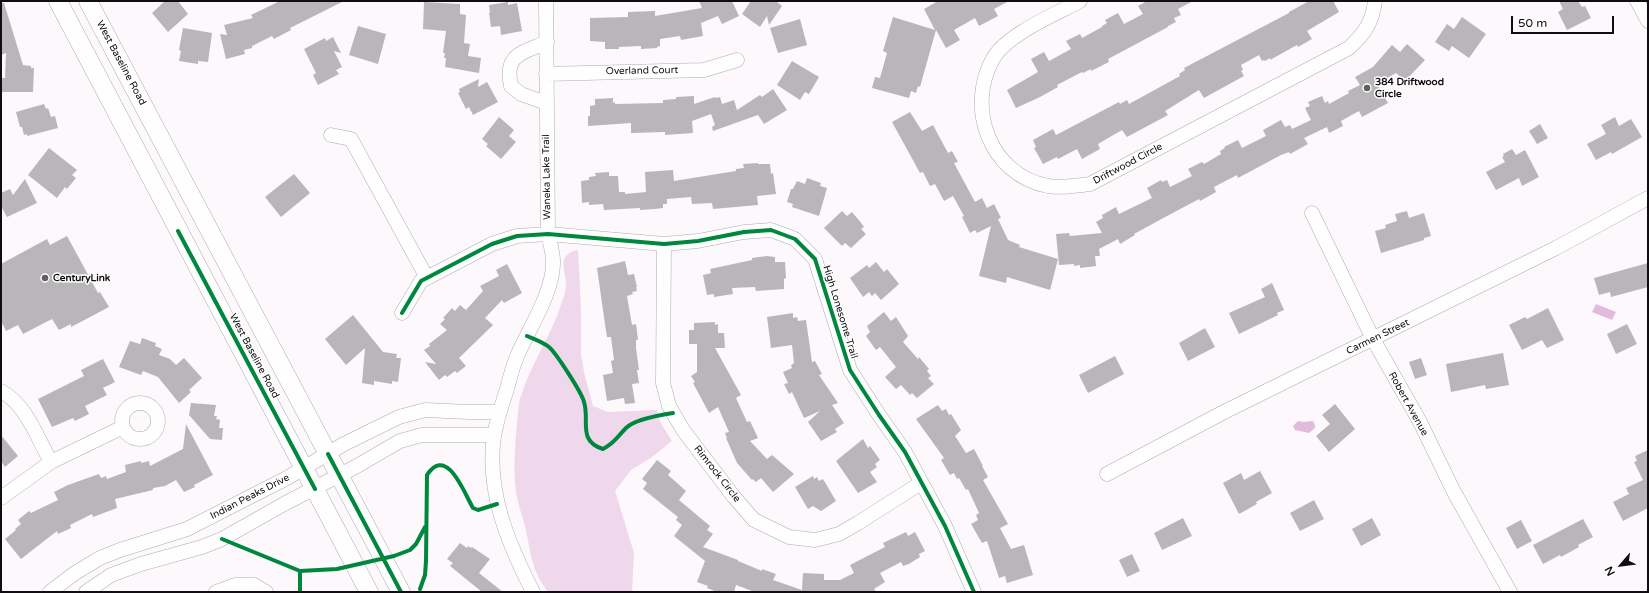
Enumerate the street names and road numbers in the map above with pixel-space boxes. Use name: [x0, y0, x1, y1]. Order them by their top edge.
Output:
street label: West Baseline Road: [94, 19, 148, 107]
street label: Overland Court: [606, 64, 678, 78]
street label: Waneka Lake Trail: [540, 134, 554, 220]
street label: Driftwood Circle: [1091, 141, 1165, 187]
street label: High Lonesome Trail: [820, 264, 860, 360]
street label: West Baseline Road: [227, 312, 281, 400]
street label: Carmen Street: [1345, 317, 1411, 357]
street label: Robert Avenue: [1385, 370, 1431, 438]
street label: Rimrock Circle: [691, 443, 743, 505]
street label: Indian Peaks Drive: [208, 472, 292, 522]

